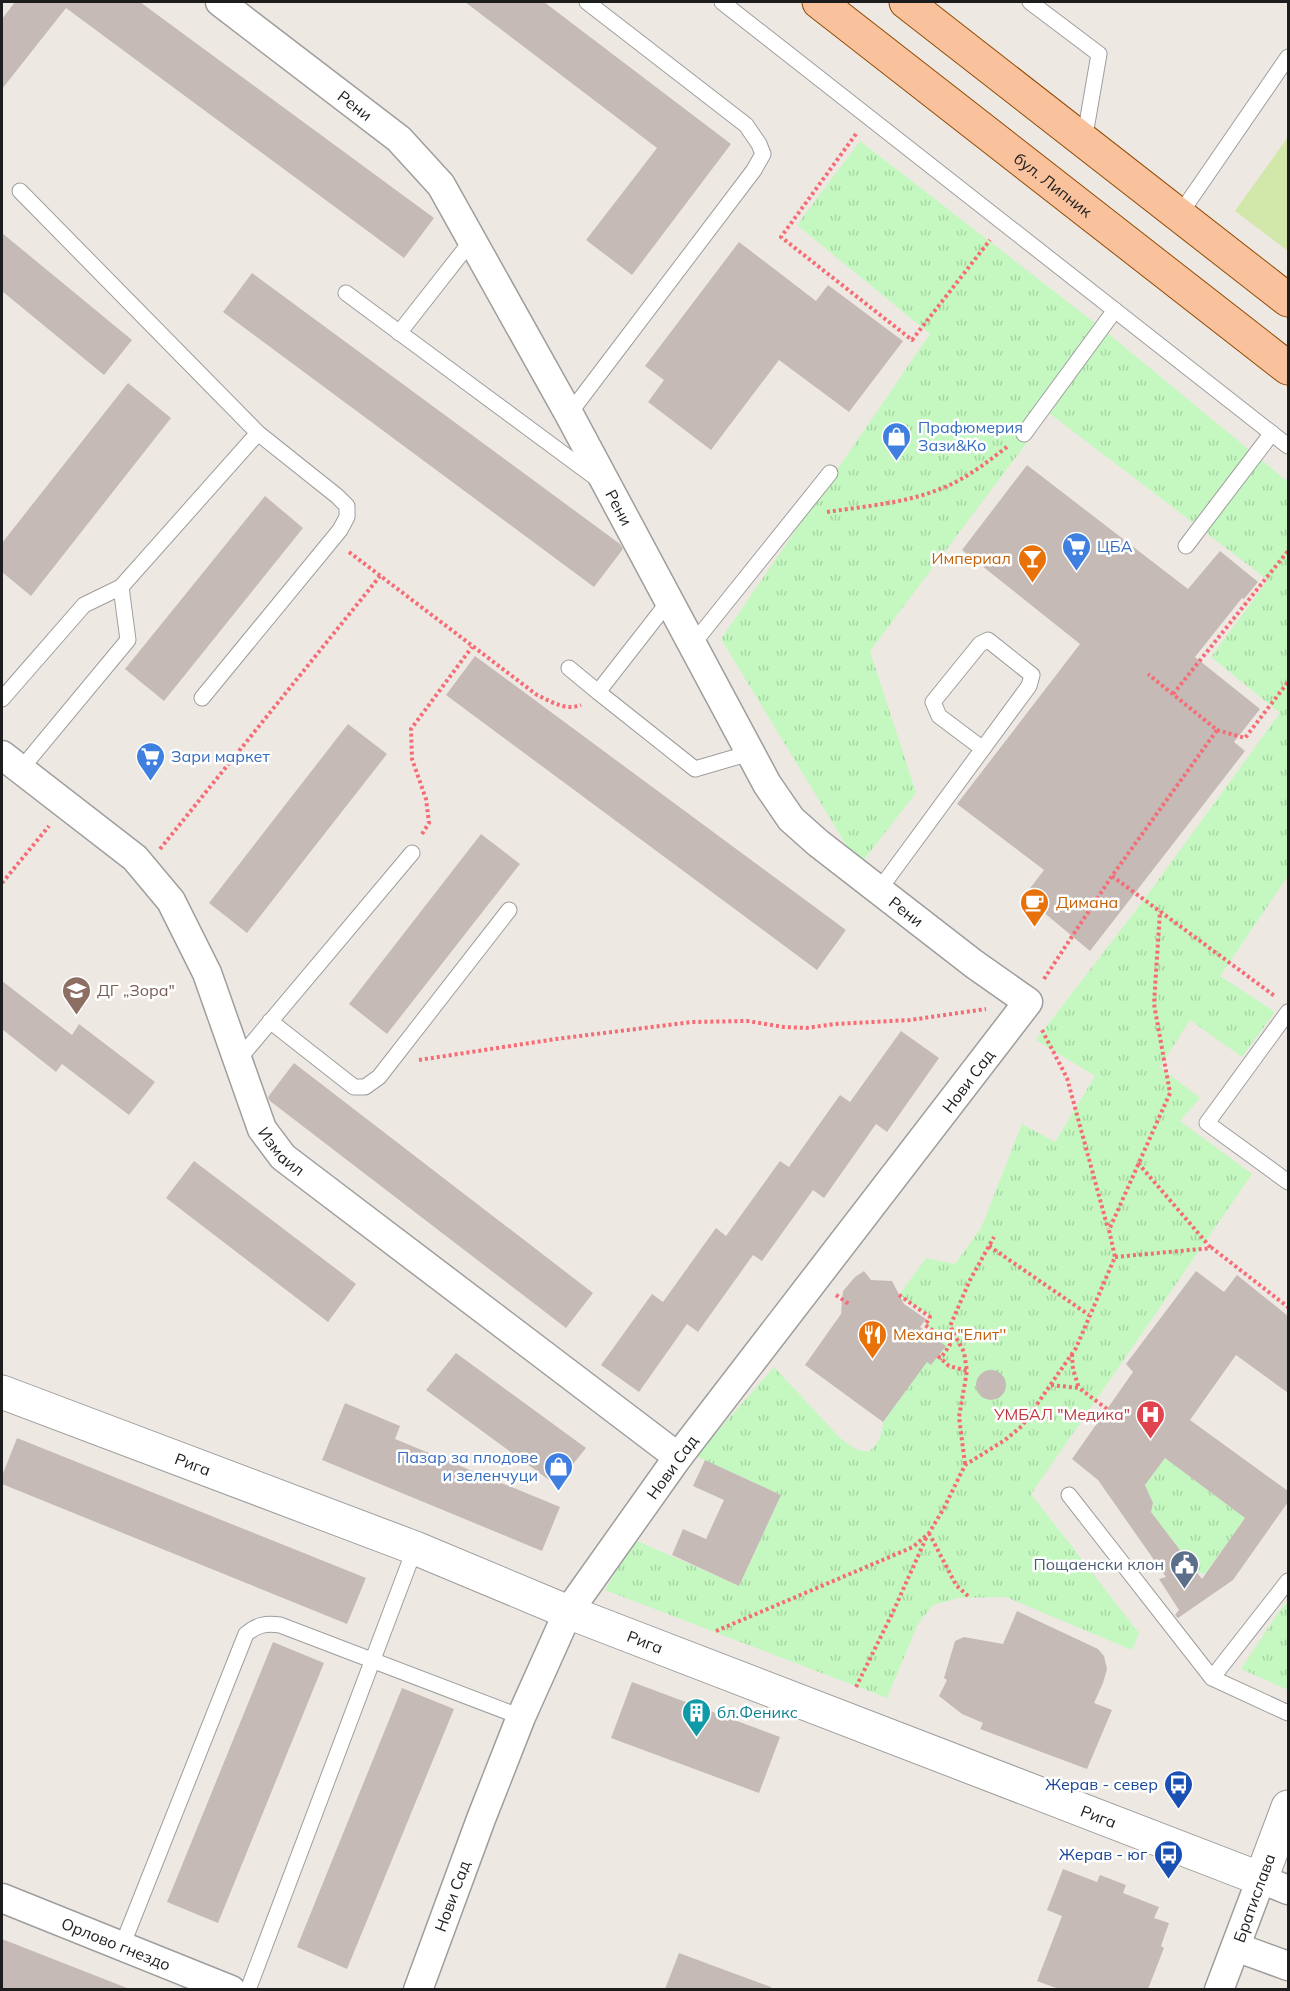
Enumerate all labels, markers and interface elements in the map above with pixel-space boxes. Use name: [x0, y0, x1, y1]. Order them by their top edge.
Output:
street label: Рени: [334, 86, 376, 125]
street label: бул. Липник: [1010, 148, 1097, 222]
place label: Прафюмерия Зази&Ко: [918, 417, 1023, 455]
shop icon: Прафюмерия Зази&Ко: [881, 420, 913, 462]
street label: Рени: [601, 486, 637, 529]
supermarket icon: ЦБА: [1060, 530, 1092, 572]
place label: ЦБА: [1097, 536, 1133, 556]
bar icon: Империал: [1016, 542, 1048, 584]
place label: Империал: [931, 548, 1011, 568]
supermarket icon: Зари маркет: [134, 740, 166, 782]
place label: Зари маркет: [171, 746, 270, 766]
cafe icon: Димана: [1019, 886, 1051, 928]
street label: Рени: [885, 892, 927, 931]
place label: Димана: [1056, 892, 1118, 912]
school or university icon: ДГ „Зора": [60, 974, 92, 1016]
place label: ДГ „Зора": [97, 980, 175, 1000]
street label: Нови Сад: [938, 1045, 999, 1117]
street label: Измаил: [254, 1123, 309, 1180]
restaurant icon: Механа "Елит'': [856, 1318, 888, 1360]
place label: Механа "Елит'': [893, 1324, 1006, 1344]
hospital icon: УМБАЛ "Медика": [1135, 1398, 1167, 1440]
place label: УМБАЛ "Медика": [993, 1404, 1130, 1424]
street label: Нови Сад: [642, 1431, 702, 1503]
place label: Пазар за плодове и зеленчуци: [397, 1447, 538, 1485]
street label: Рига: [172, 1448, 214, 1480]
shop icon: Пазар за плодове и зеленчуци: [543, 1450, 575, 1492]
public building icon: Пощаенски клон: [1169, 1548, 1201, 1590]
place label: Пощаенски клон: [1034, 1554, 1164, 1574]
street label: Рига: [624, 1626, 666, 1658]
building icon: бл.Феникс: [680, 1696, 712, 1738]
place label: бл.Феникс: [717, 1702, 798, 1722]
bus stop icon: Жерав - север: [1163, 1768, 1195, 1810]
place label: Жерав - север: [1045, 1774, 1158, 1794]
street label: Рига: [1078, 1801, 1119, 1832]
bus stop icon: Жерав - юг: [1152, 1838, 1184, 1880]
place label: Жерав - юг: [1059, 1844, 1147, 1864]
street label: Братислава: [1229, 1851, 1279, 1945]
street label: Нови Сад: [430, 1857, 474, 1934]
street label: Орлово гнездо: [59, 1913, 174, 1975]

